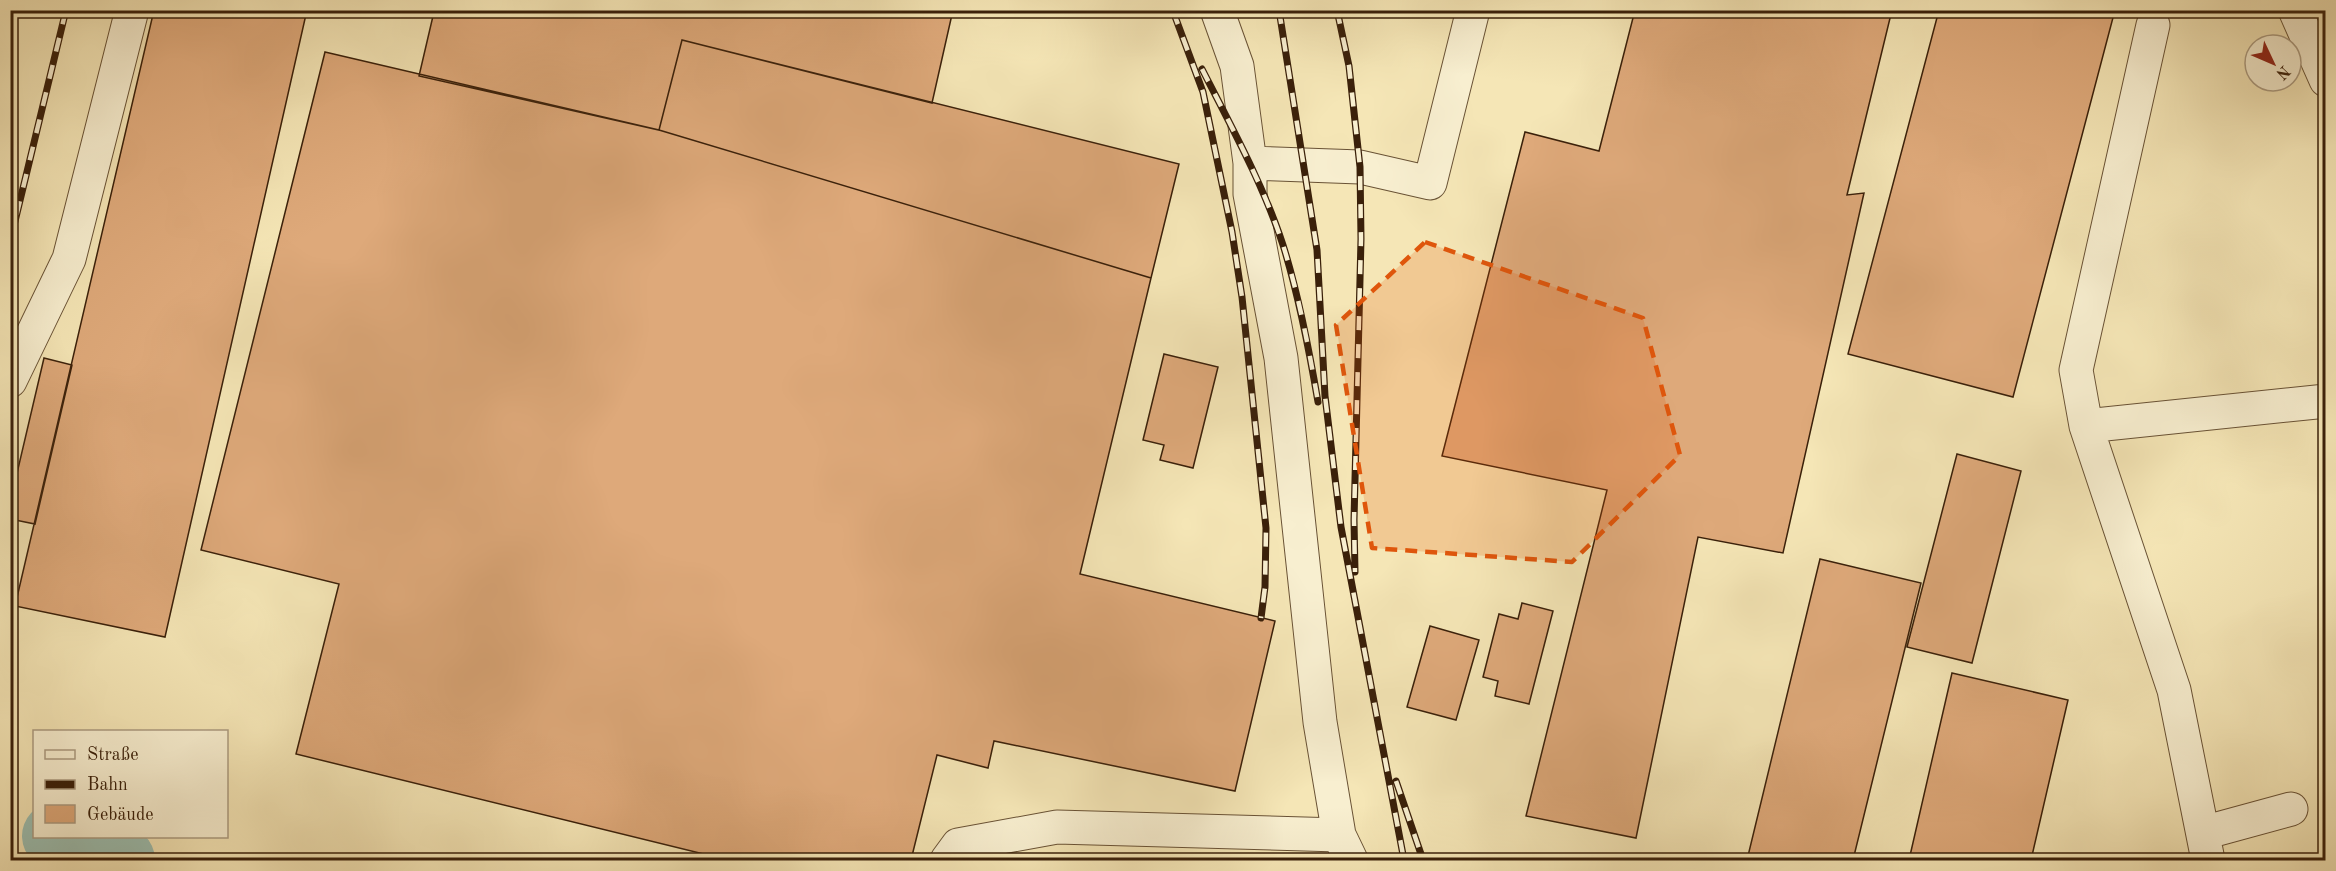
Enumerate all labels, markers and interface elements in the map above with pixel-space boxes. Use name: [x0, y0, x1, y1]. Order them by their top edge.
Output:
north arrow: [2243, 33, 2303, 93]
text: N: [2272, 62, 2292, 83]
legend: [33, 730, 228, 838]
text: Straße: [87, 746, 138, 764]
text: Bahn: [87, 776, 128, 794]
text: Gebäude: [87, 806, 154, 824]

